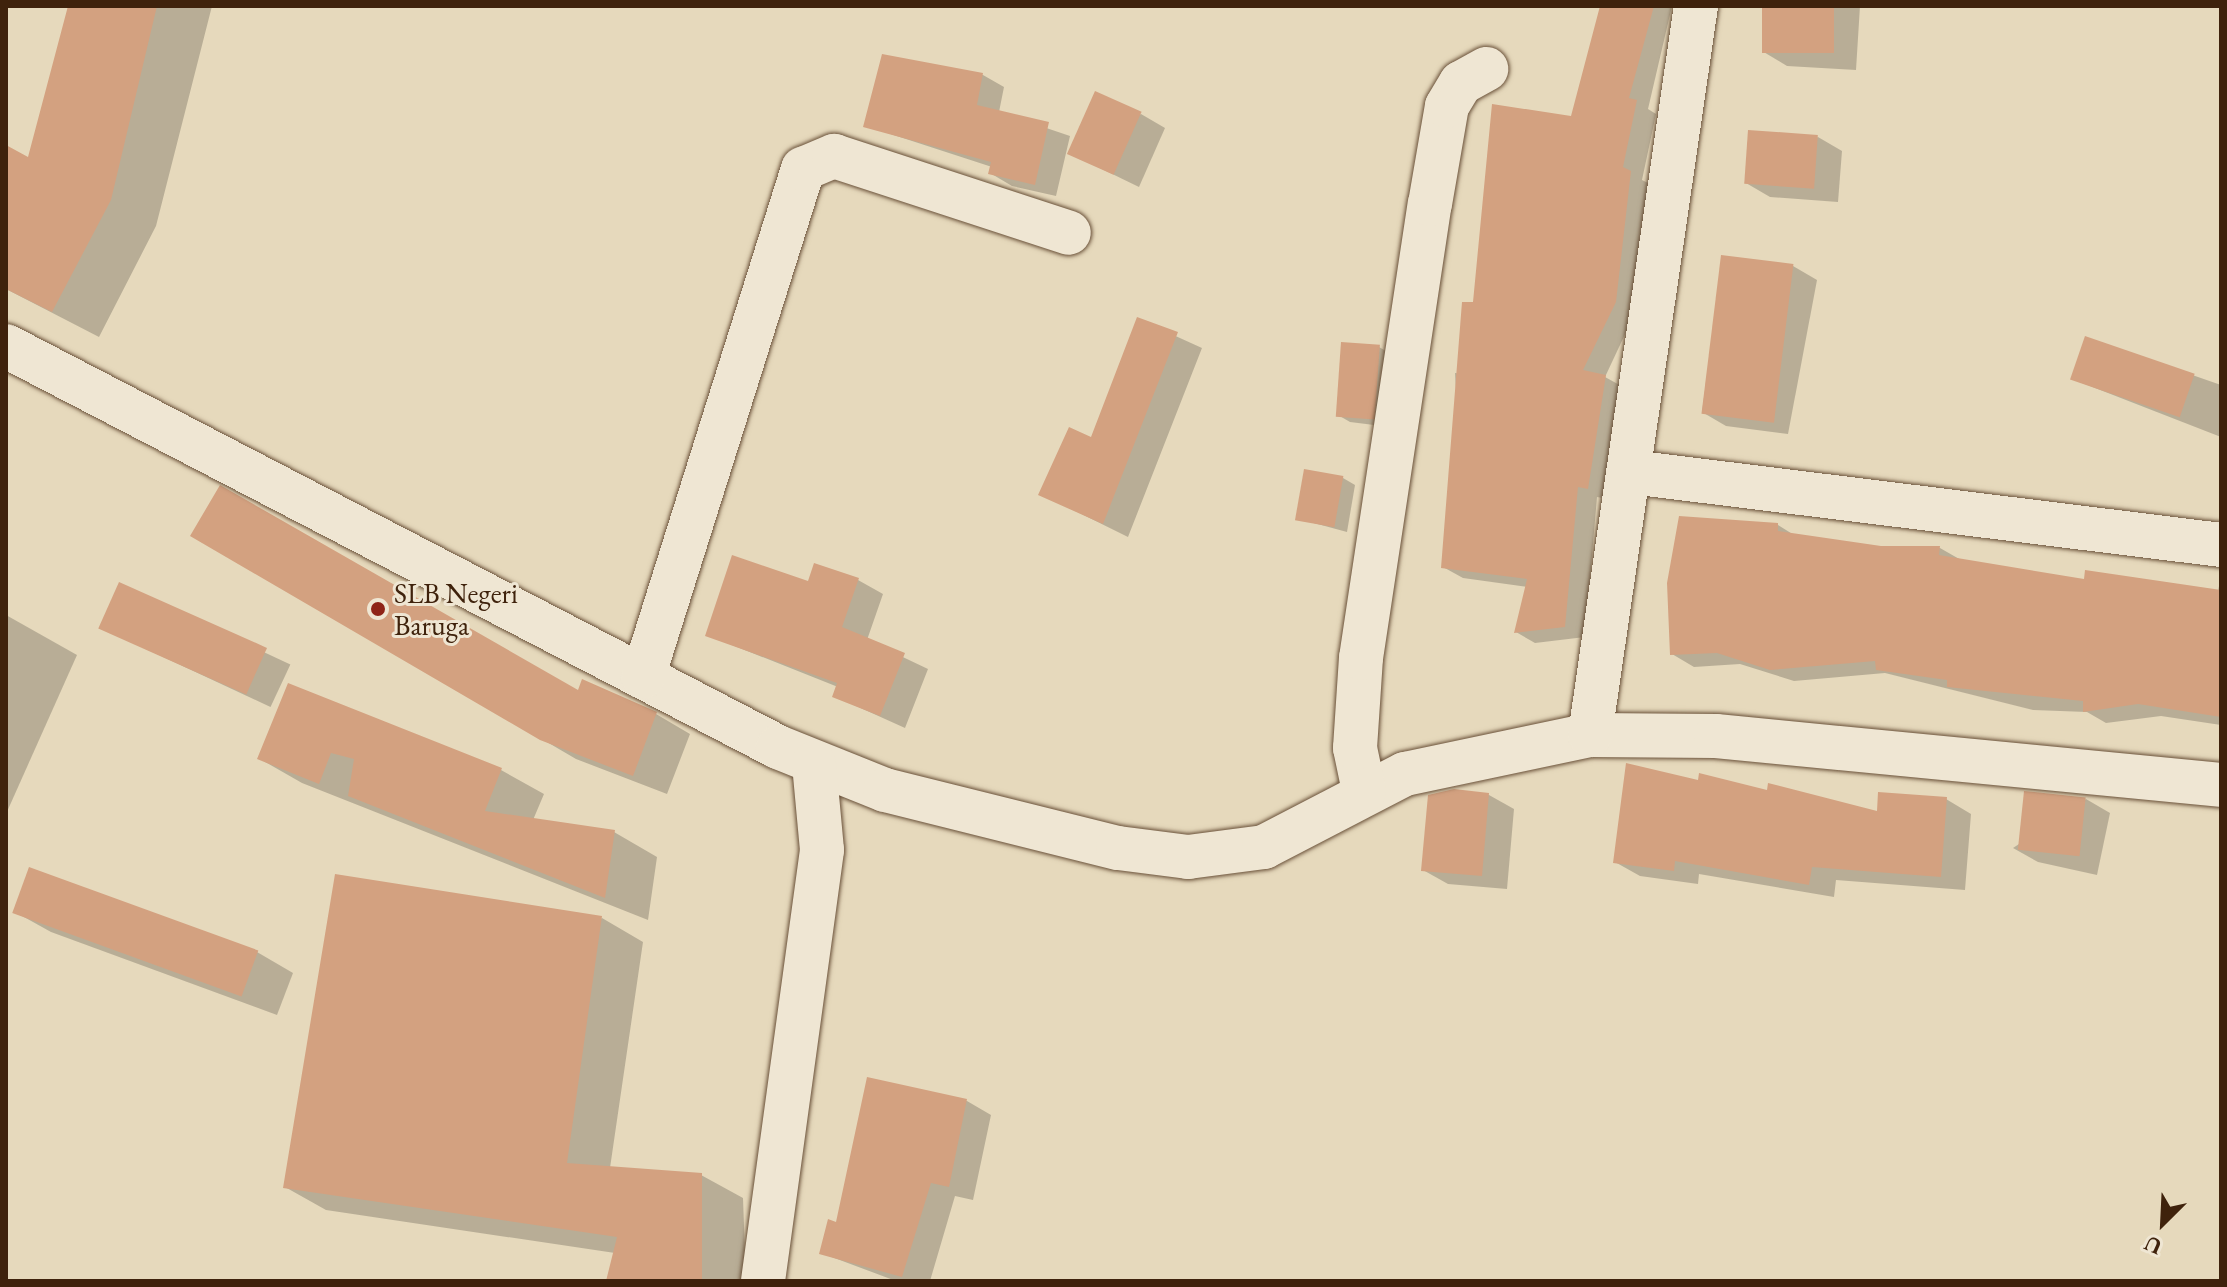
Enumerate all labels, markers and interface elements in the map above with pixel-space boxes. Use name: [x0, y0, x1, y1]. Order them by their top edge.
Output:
place label: SLB Negeri Baruga: [394, 576, 518, 642]
marker: SLB Negeri Baruga: [369, 600, 387, 618]
north arrow: [2123, 1183, 2203, 1263]
text: U: [2140, 1229, 2166, 1262]

